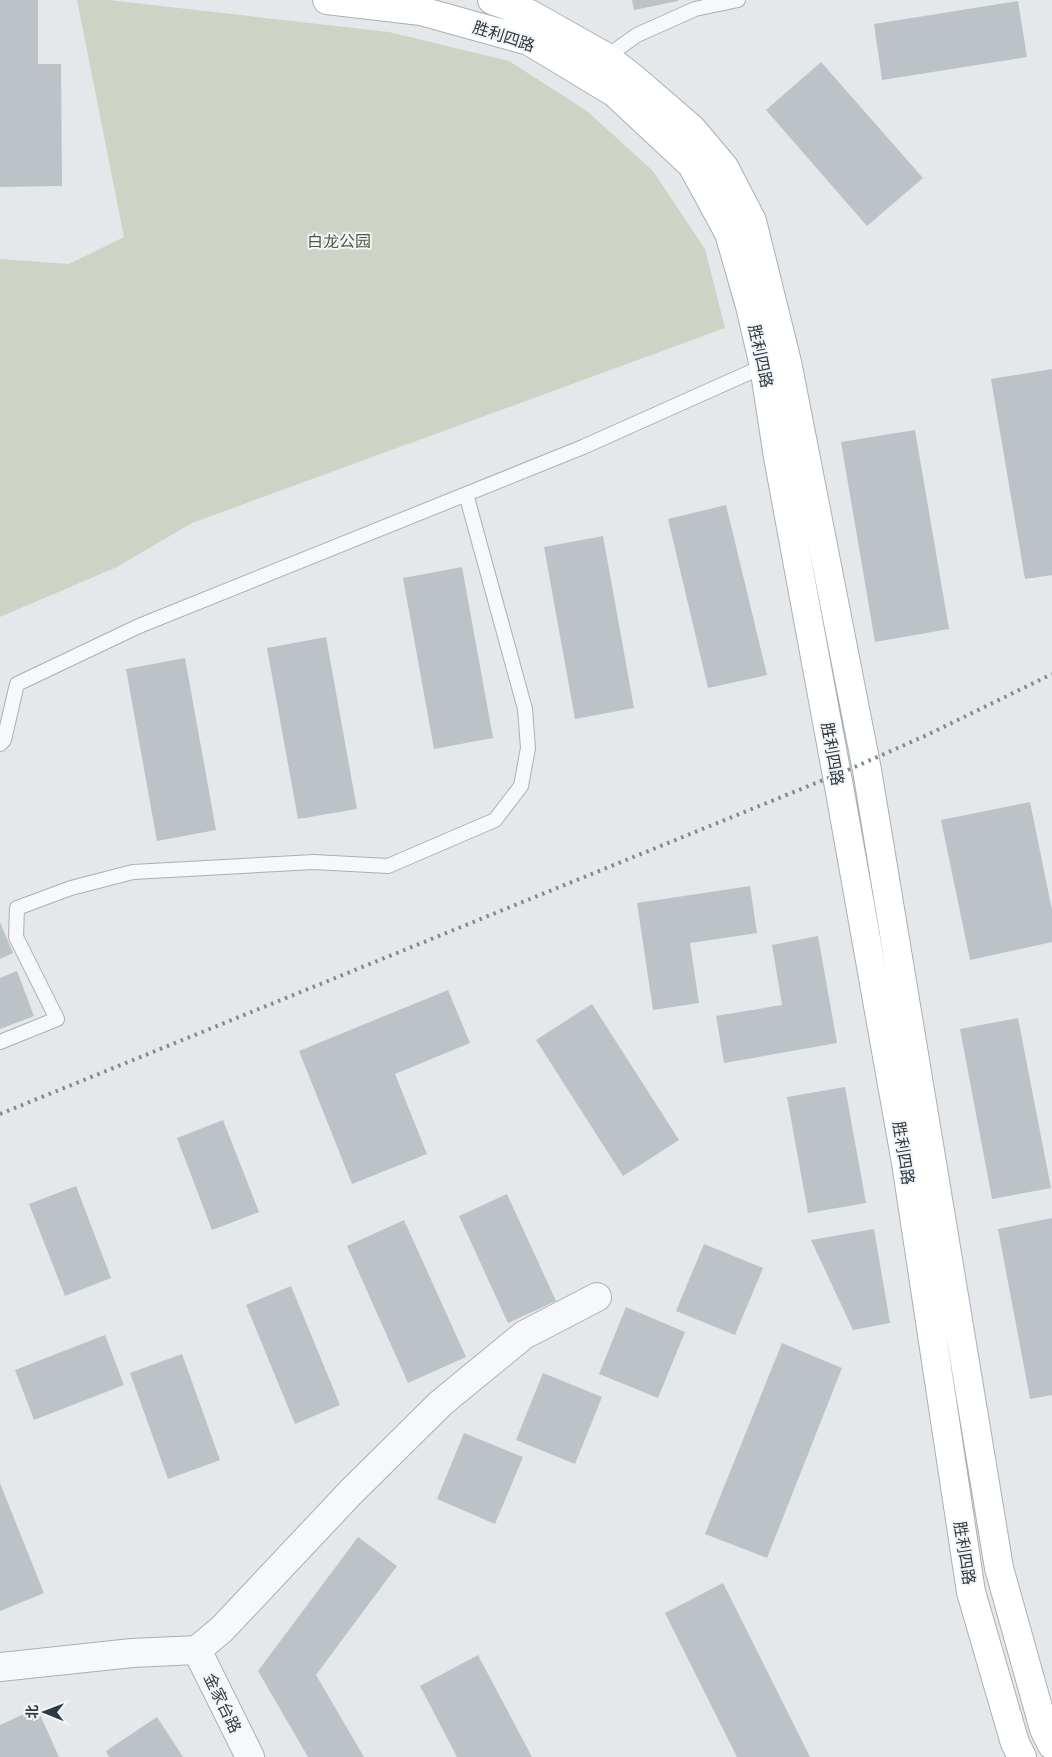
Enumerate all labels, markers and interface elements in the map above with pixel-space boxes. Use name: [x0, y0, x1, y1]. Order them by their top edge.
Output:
street label: 胜利四路: [470, 16, 538, 56]
park label: 白龙公园: [307, 230, 371, 252]
street label: 胜利四路: [744, 322, 778, 390]
street label: 胜利四路: [817, 721, 849, 787]
street label: 胜利四路: [888, 1120, 920, 1186]
street label: 胜利四路: [949, 1520, 981, 1586]
street label: 金家台路: [199, 1669, 247, 1737]
north arrow: [20, 1687, 70, 1737]
text: 北: [22, 1705, 41, 1719]

